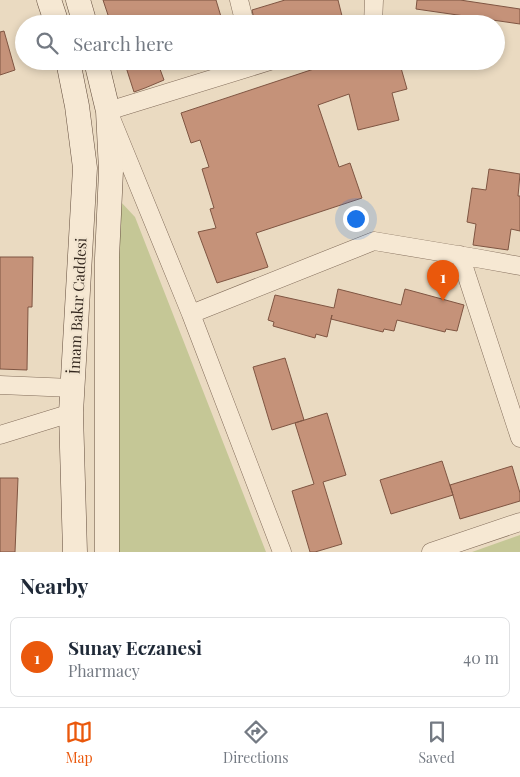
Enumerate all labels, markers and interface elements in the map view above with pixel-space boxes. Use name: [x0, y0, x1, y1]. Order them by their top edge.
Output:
search box: [15, 15, 505, 70]
icon: search: [33, 29, 61, 57]
text: Search here: [73, 30, 173, 56]
your location: [343, 206, 369, 232]
street label: İmam Bakır Caddesi: [63, 237, 91, 375]
pin: 1: [427, 260, 459, 301]
text: Nearby: [20, 571, 89, 599]
text: Sunay Eczanesi: [68, 634, 202, 660]
text: 1: [34, 647, 40, 668]
text: 40 m: [463, 647, 499, 668]
text: Pharmacy: [68, 660, 140, 681]
tab: Map: [65, 718, 93, 767]
tab: Directions: [223, 718, 288, 767]
tab: Saved: [419, 718, 455, 767]

